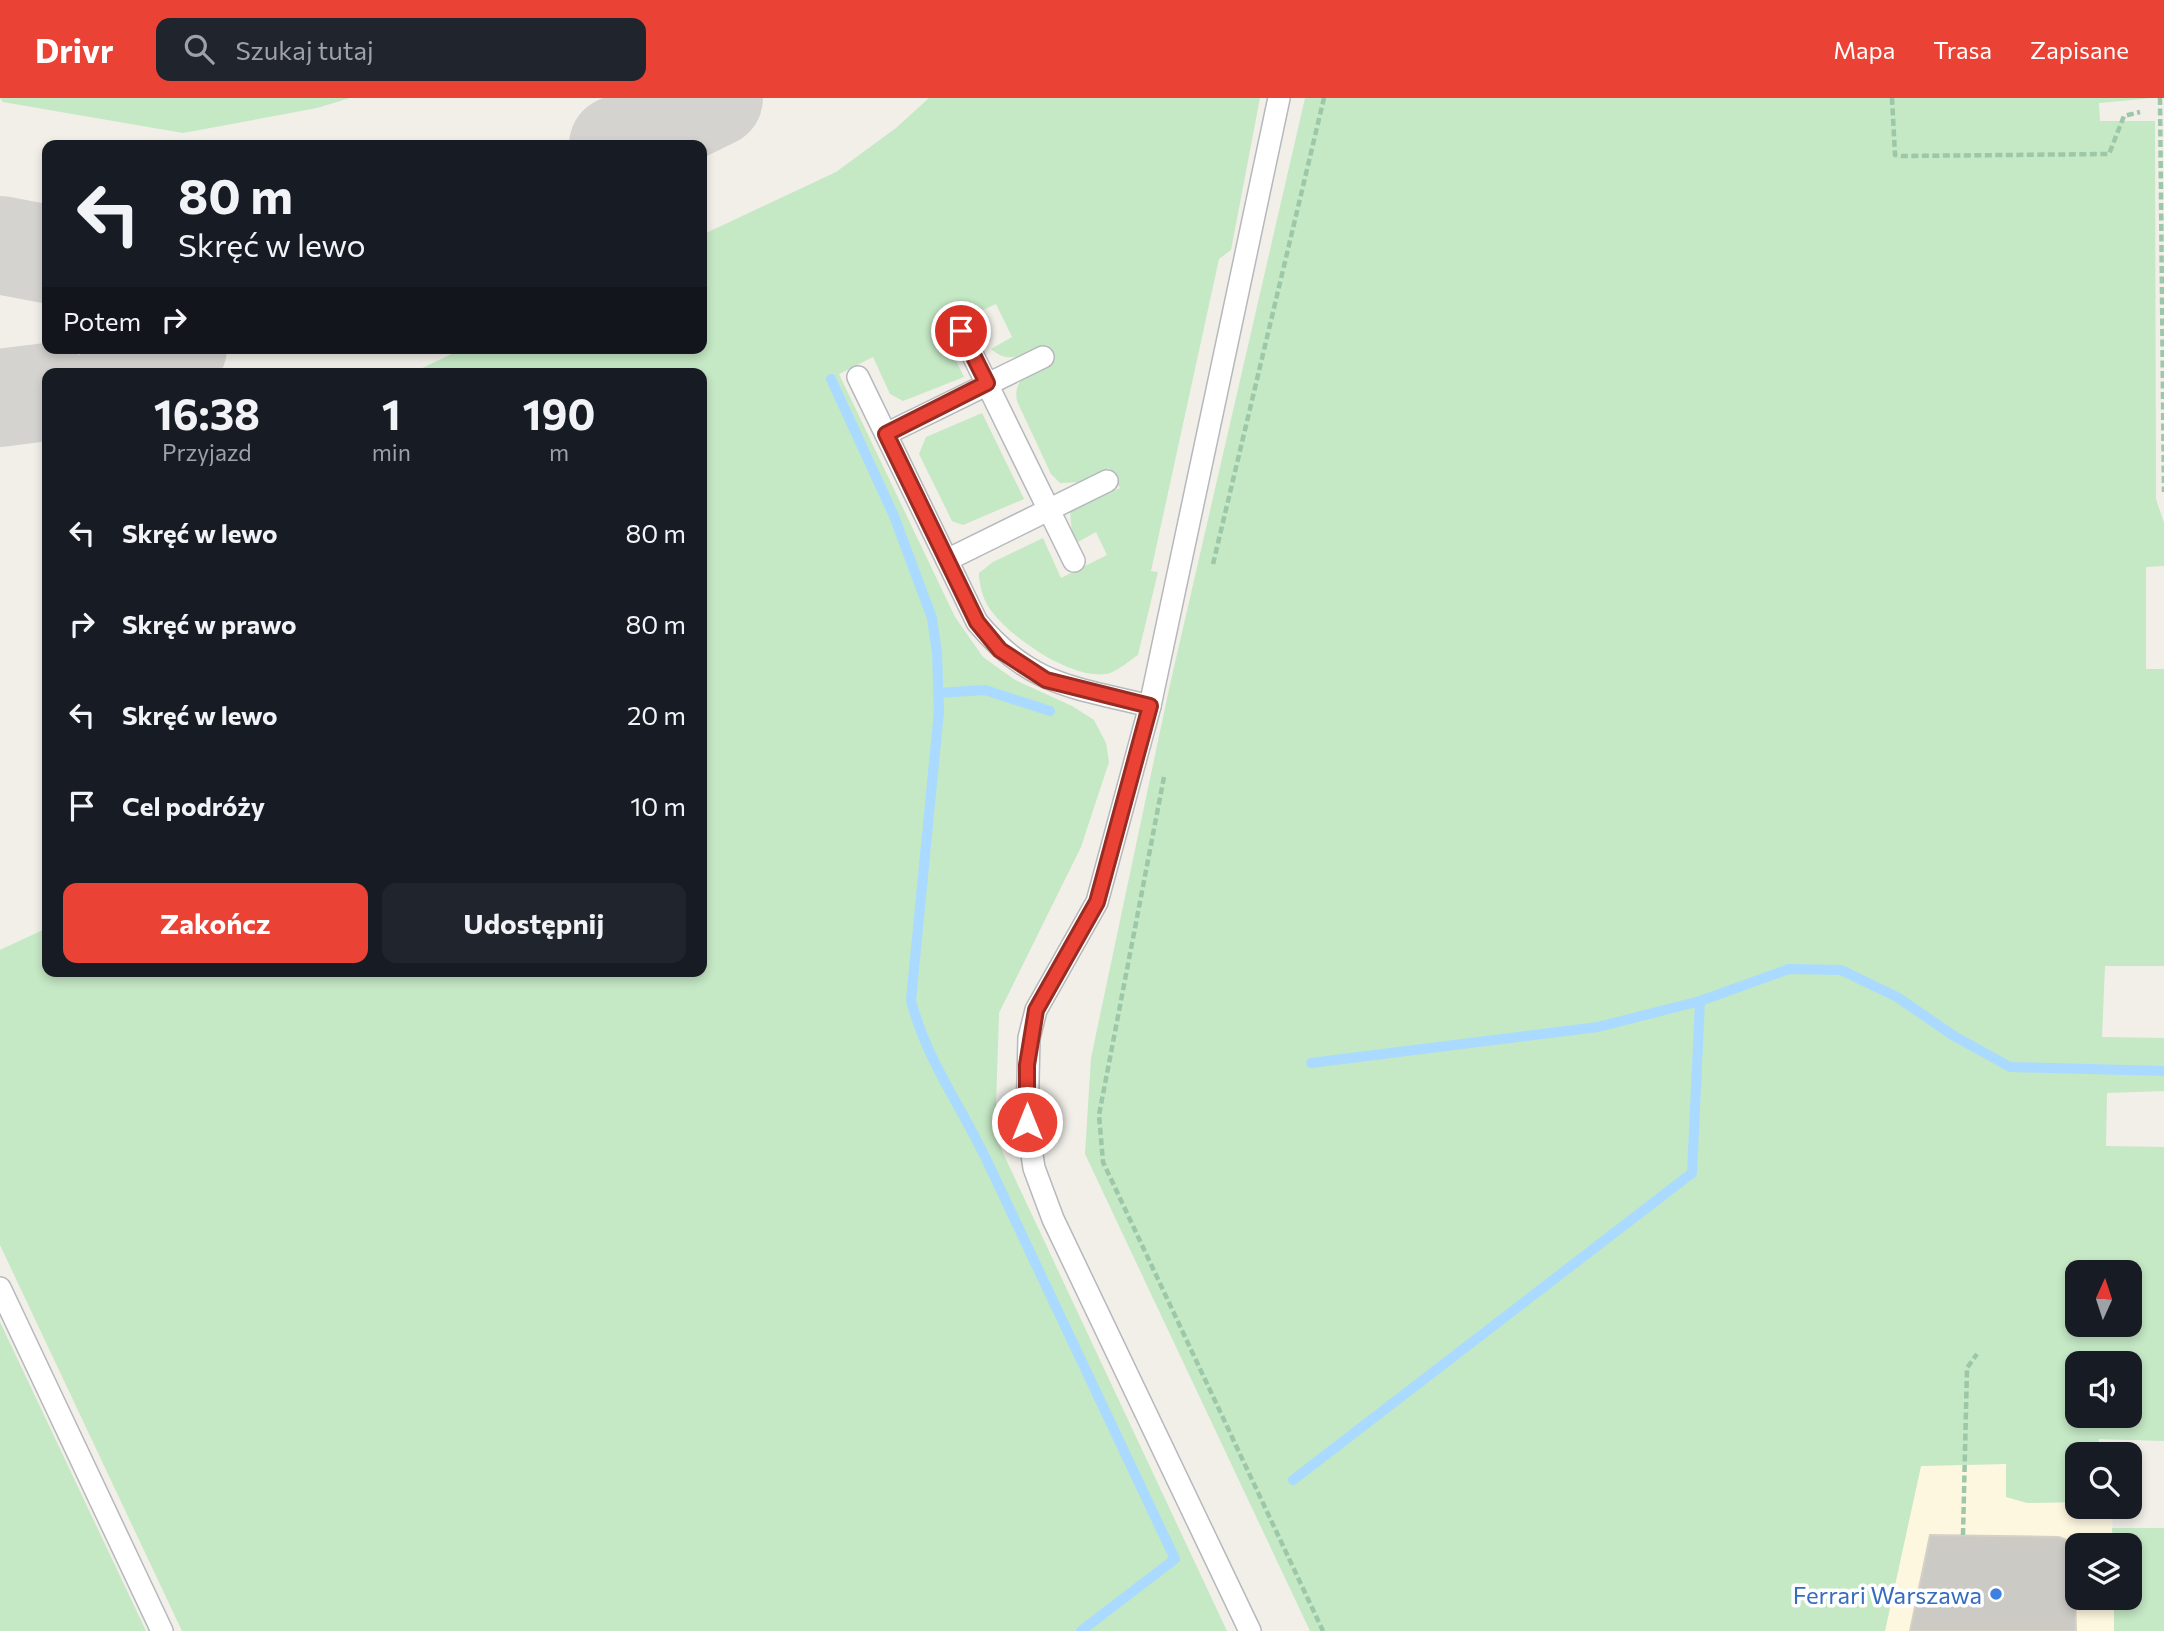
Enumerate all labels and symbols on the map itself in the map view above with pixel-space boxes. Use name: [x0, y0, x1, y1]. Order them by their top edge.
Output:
pin: [931, 301, 991, 361]
position arrow: [990, 1085, 1064, 1159]
north arrow: [2065, 1260, 2142, 1337]
place label: Ferrari Warszawa: [1793, 1580, 1982, 1609]
marker: Ferrari Warszawa: [1988, 1586, 2004, 1602]

